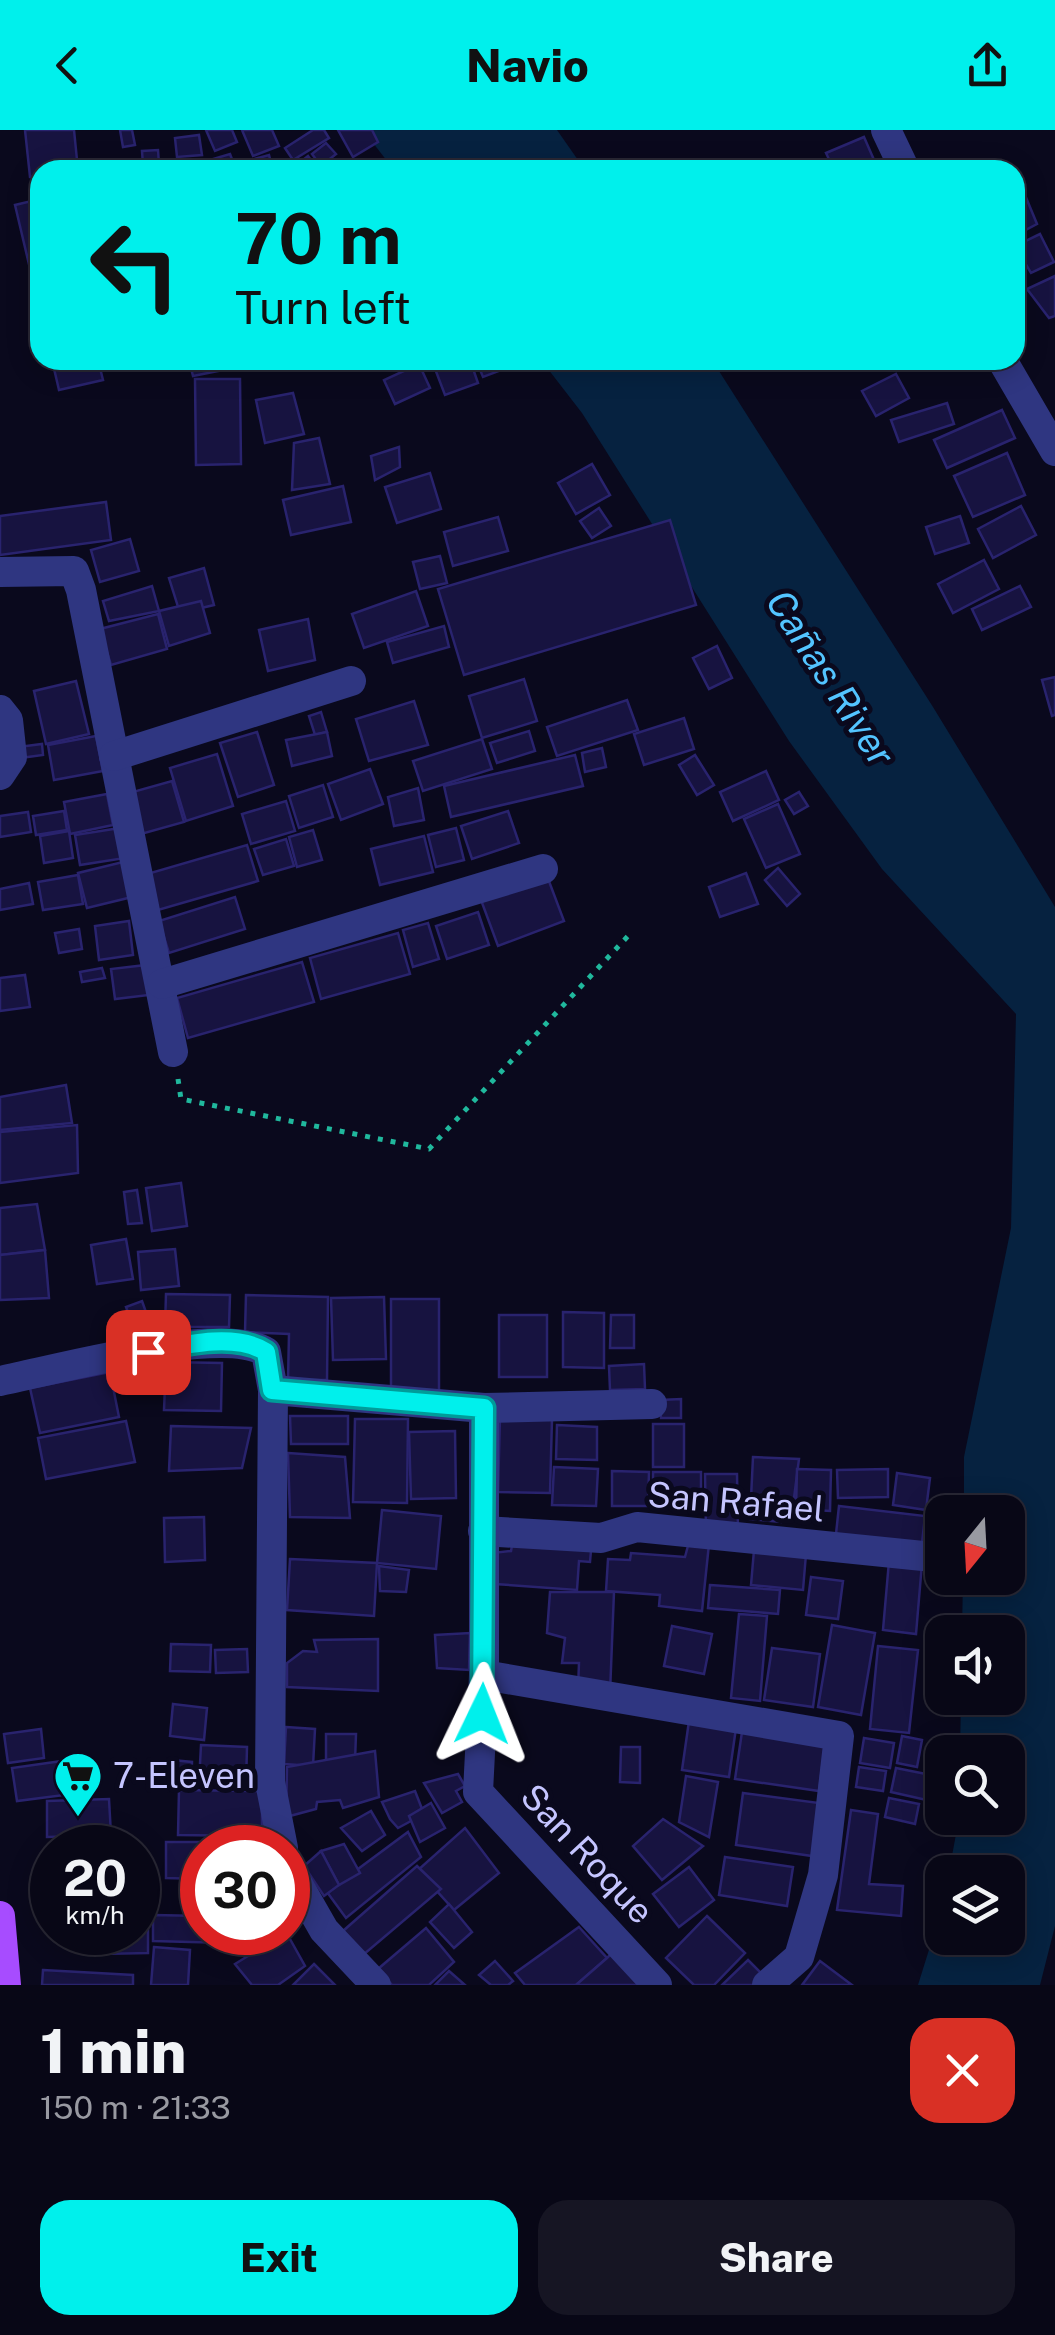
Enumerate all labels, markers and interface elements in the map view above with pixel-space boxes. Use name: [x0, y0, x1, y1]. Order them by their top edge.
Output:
icon: back: [40, 38, 95, 93]
icon: share: [960, 38, 1015, 93]
text: Navio: [466, 39, 589, 92]
text: 70 m: [235, 197, 402, 280]
icon: left: [70, 200, 200, 330]
text: Turn left: [235, 281, 411, 334]
water label: Cañas River: [757, 581, 904, 775]
pin: [106, 1310, 191, 1395]
icon: arrive: [121, 1325, 176, 1380]
street label: San Rafael: [646, 1473, 826, 1530]
north arrow: [925, 1495, 1025, 1595]
map controls: [925, 1495, 1025, 1955]
button: sound: [925, 1615, 1025, 1715]
position arrow: [430, 1662, 534, 1766]
button: search: [925, 1735, 1025, 1835]
supermarket icon: 7-Eleven: [52, 1750, 104, 1818]
place label: 7-Eleven: [113, 1755, 255, 1796]
street label: San Roque: [513, 1776, 662, 1932]
speed limit sign: 30: [180, 1825, 310, 1955]
text: 20: [63, 1848, 127, 1907]
button: layers: [925, 1855, 1025, 1955]
text: km/h: [66, 1900, 124, 1930]
text: 1 min: [40, 2016, 187, 2087]
button: close: [910, 2018, 1015, 2123]
text: 150 m · 21:33: [40, 2089, 231, 2126]
button: Exit: [40, 2200, 518, 2315]
button: Share: [538, 2200, 1015, 2315]

